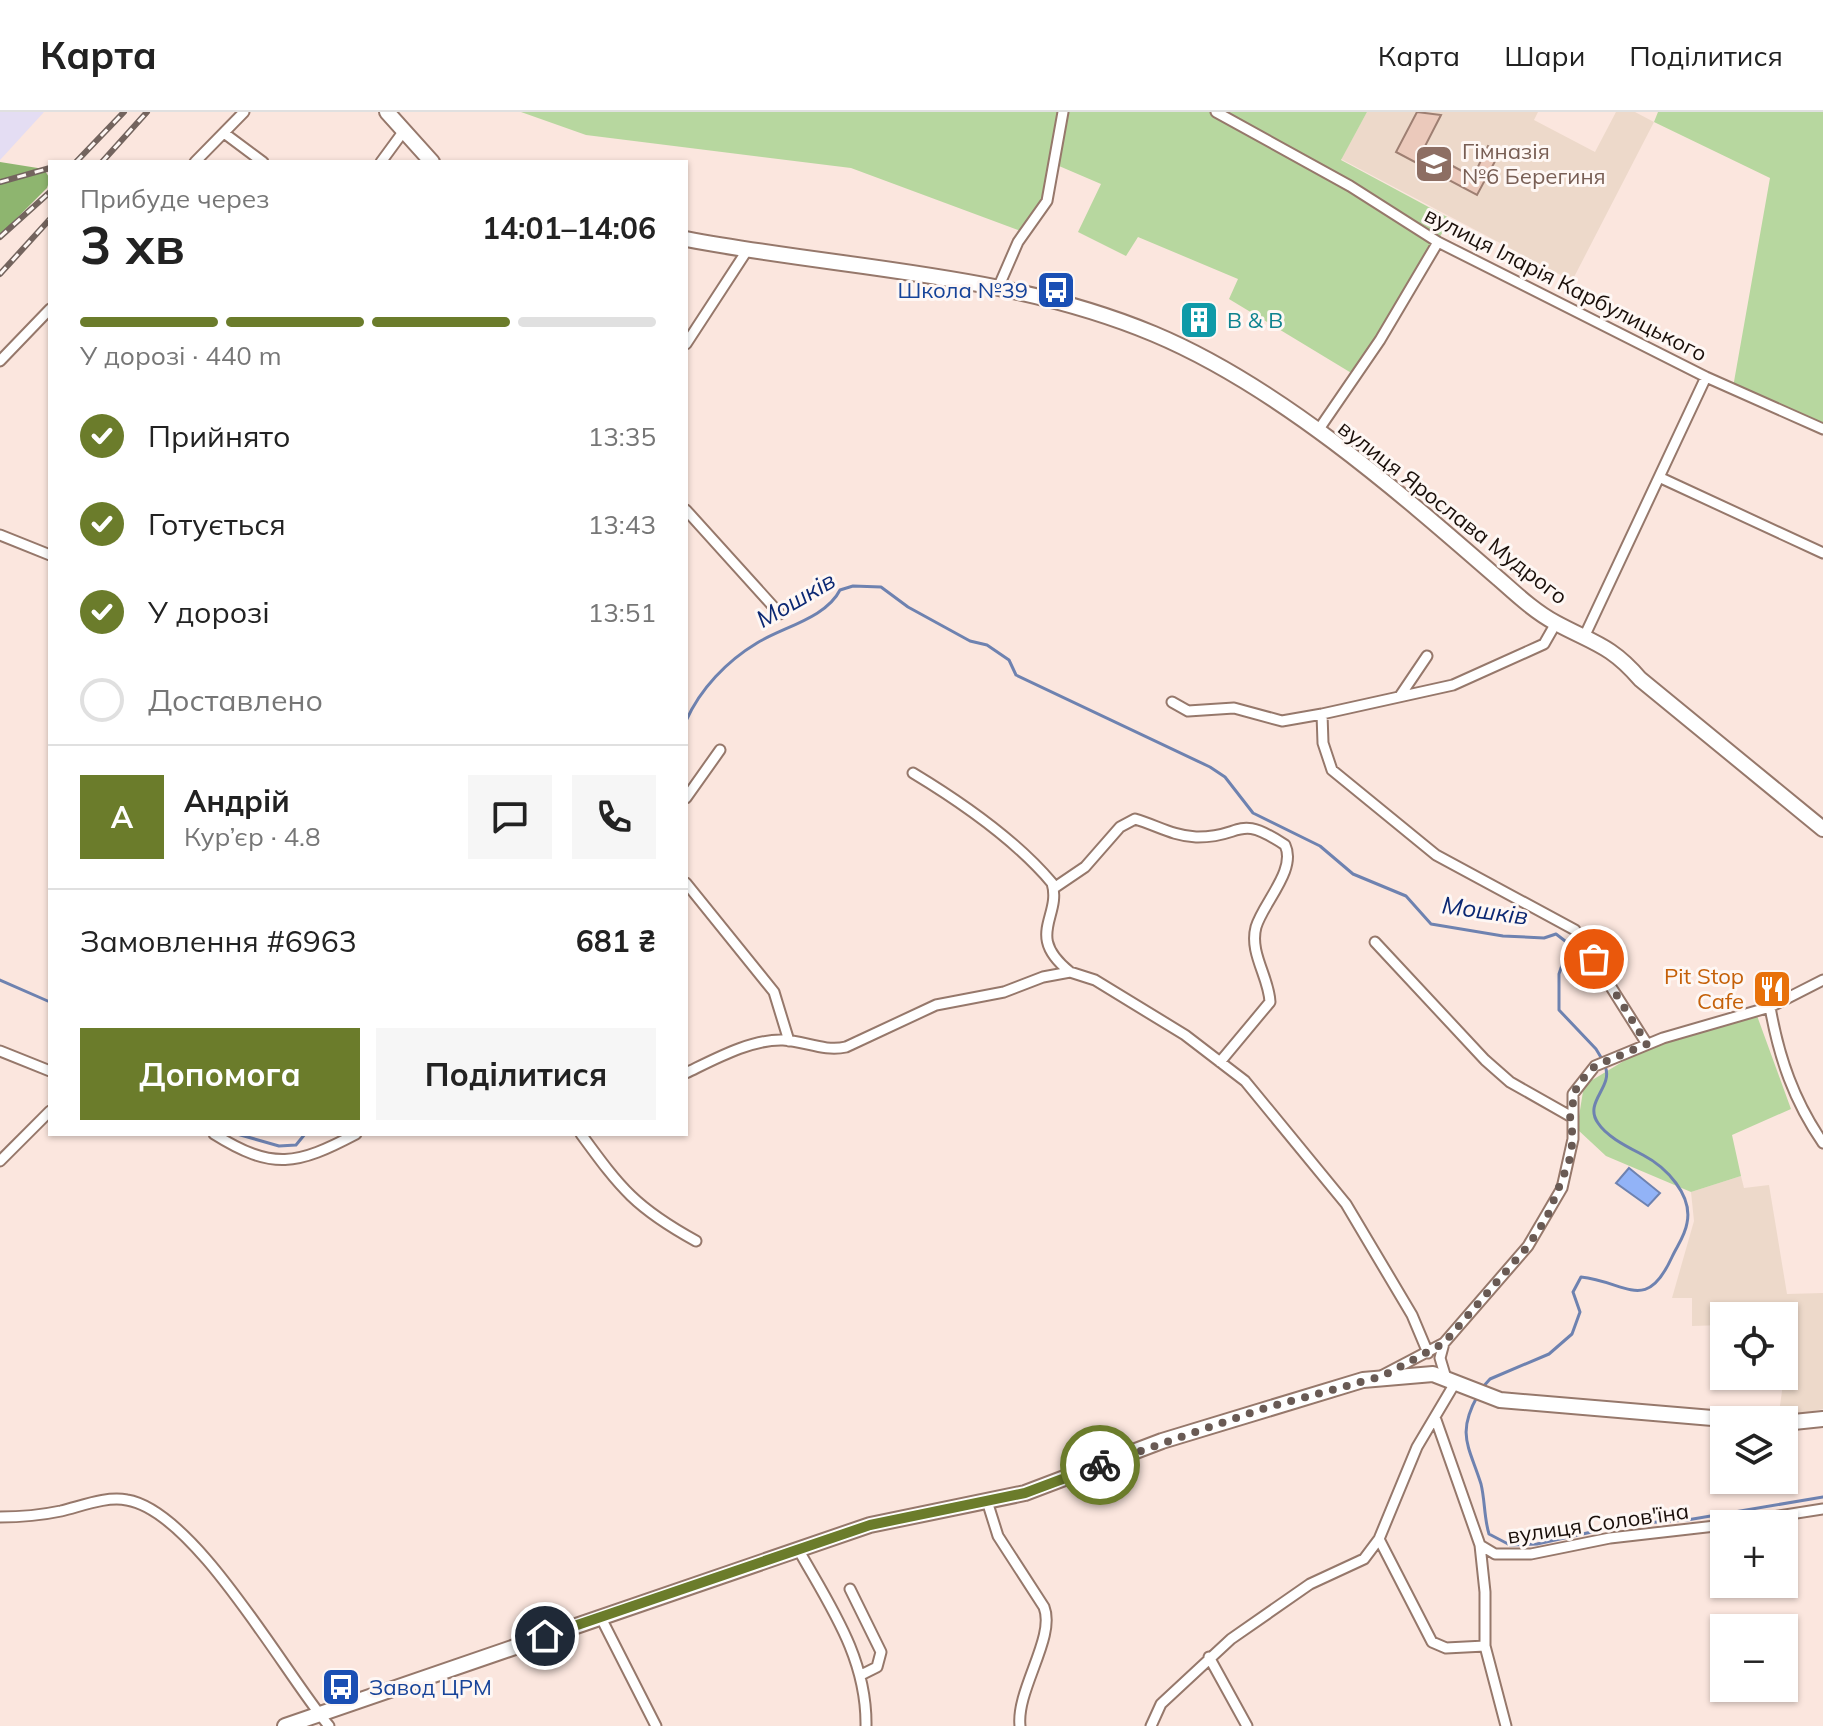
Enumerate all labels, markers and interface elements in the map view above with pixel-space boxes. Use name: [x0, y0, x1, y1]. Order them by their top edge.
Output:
text: Карта: [40, 31, 157, 79]
text: Карта: [1378, 38, 1460, 73]
text: Шари: [1504, 38, 1585, 73]
text: Поділитися: [1629, 38, 1783, 73]
place label: Гімназія №6 Берегиня: [1462, 137, 1606, 190]
school or university icon: Гімназія №6 Берегиня: [1413, 143, 1455, 185]
text: Прибуде через: [80, 182, 269, 215]
street label: вулиця Іларія Карбулицького: [1420, 200, 1712, 368]
text: 14:01–14:06: [482, 209, 656, 247]
text: 3 хв: [80, 212, 185, 277]
bus stop icon: Школа №39: [1035, 269, 1077, 311]
place label: Школа №39: [897, 276, 1028, 304]
building icon: B & B: [1178, 299, 1220, 341]
place label: B & B: [1227, 306, 1283, 334]
text: У дорозі · 440 m: [80, 339, 282, 372]
icon: check: [80, 414, 124, 458]
street label: вулиця Ярослава Мудрого: [1333, 414, 1573, 610]
text: Прийнято: [148, 417, 290, 455]
text: 13:35: [588, 420, 656, 453]
icon: check: [80, 502, 124, 546]
text: Готується: [148, 505, 286, 543]
text: 13:43: [588, 508, 656, 541]
water label: Мошків: [751, 565, 840, 634]
icon: check: [80, 590, 124, 634]
text: У дорозі: [148, 593, 270, 631]
text: 13:51: [588, 596, 656, 629]
text: Доставлено: [148, 681, 323, 719]
button: chat: [468, 775, 552, 859]
button: phone: [572, 775, 656, 859]
text: Андрій: [184, 782, 290, 820]
text: А: [111, 798, 133, 836]
text: Кур’єр · 4.8: [184, 820, 321, 853]
water label: Мошків: [1440, 889, 1530, 931]
text: Замовлення #6963: [80, 922, 357, 960]
text: 681 ₴: [576, 922, 656, 960]
pin: [1560, 925, 1628, 993]
icon: bag: [1572, 937, 1616, 981]
place label: Pit Stop Cafe: [1664, 962, 1744, 1015]
restaurant icon: Pit Stop Cafe: [1751, 968, 1793, 1010]
button: Допомога: [80, 1028, 360, 1120]
button: Поділитися: [376, 1028, 656, 1120]
map controls: [1710, 1302, 1798, 1702]
button: locate: [1710, 1302, 1798, 1390]
button: layers: [1710, 1406, 1798, 1494]
courier: [1060, 1425, 1140, 1505]
icon: bike: [1078, 1443, 1122, 1487]
street label: вулиця Солов'їна: [1505, 1496, 1691, 1550]
button: +: [1710, 1510, 1798, 1598]
pin: [511, 1602, 579, 1670]
icon: home: [523, 1614, 567, 1658]
button: −: [1710, 1614, 1798, 1702]
bus stop icon: Завод ЦРМ: [320, 1666, 362, 1708]
place label: Завод ЦРМ: [369, 1673, 492, 1701]

